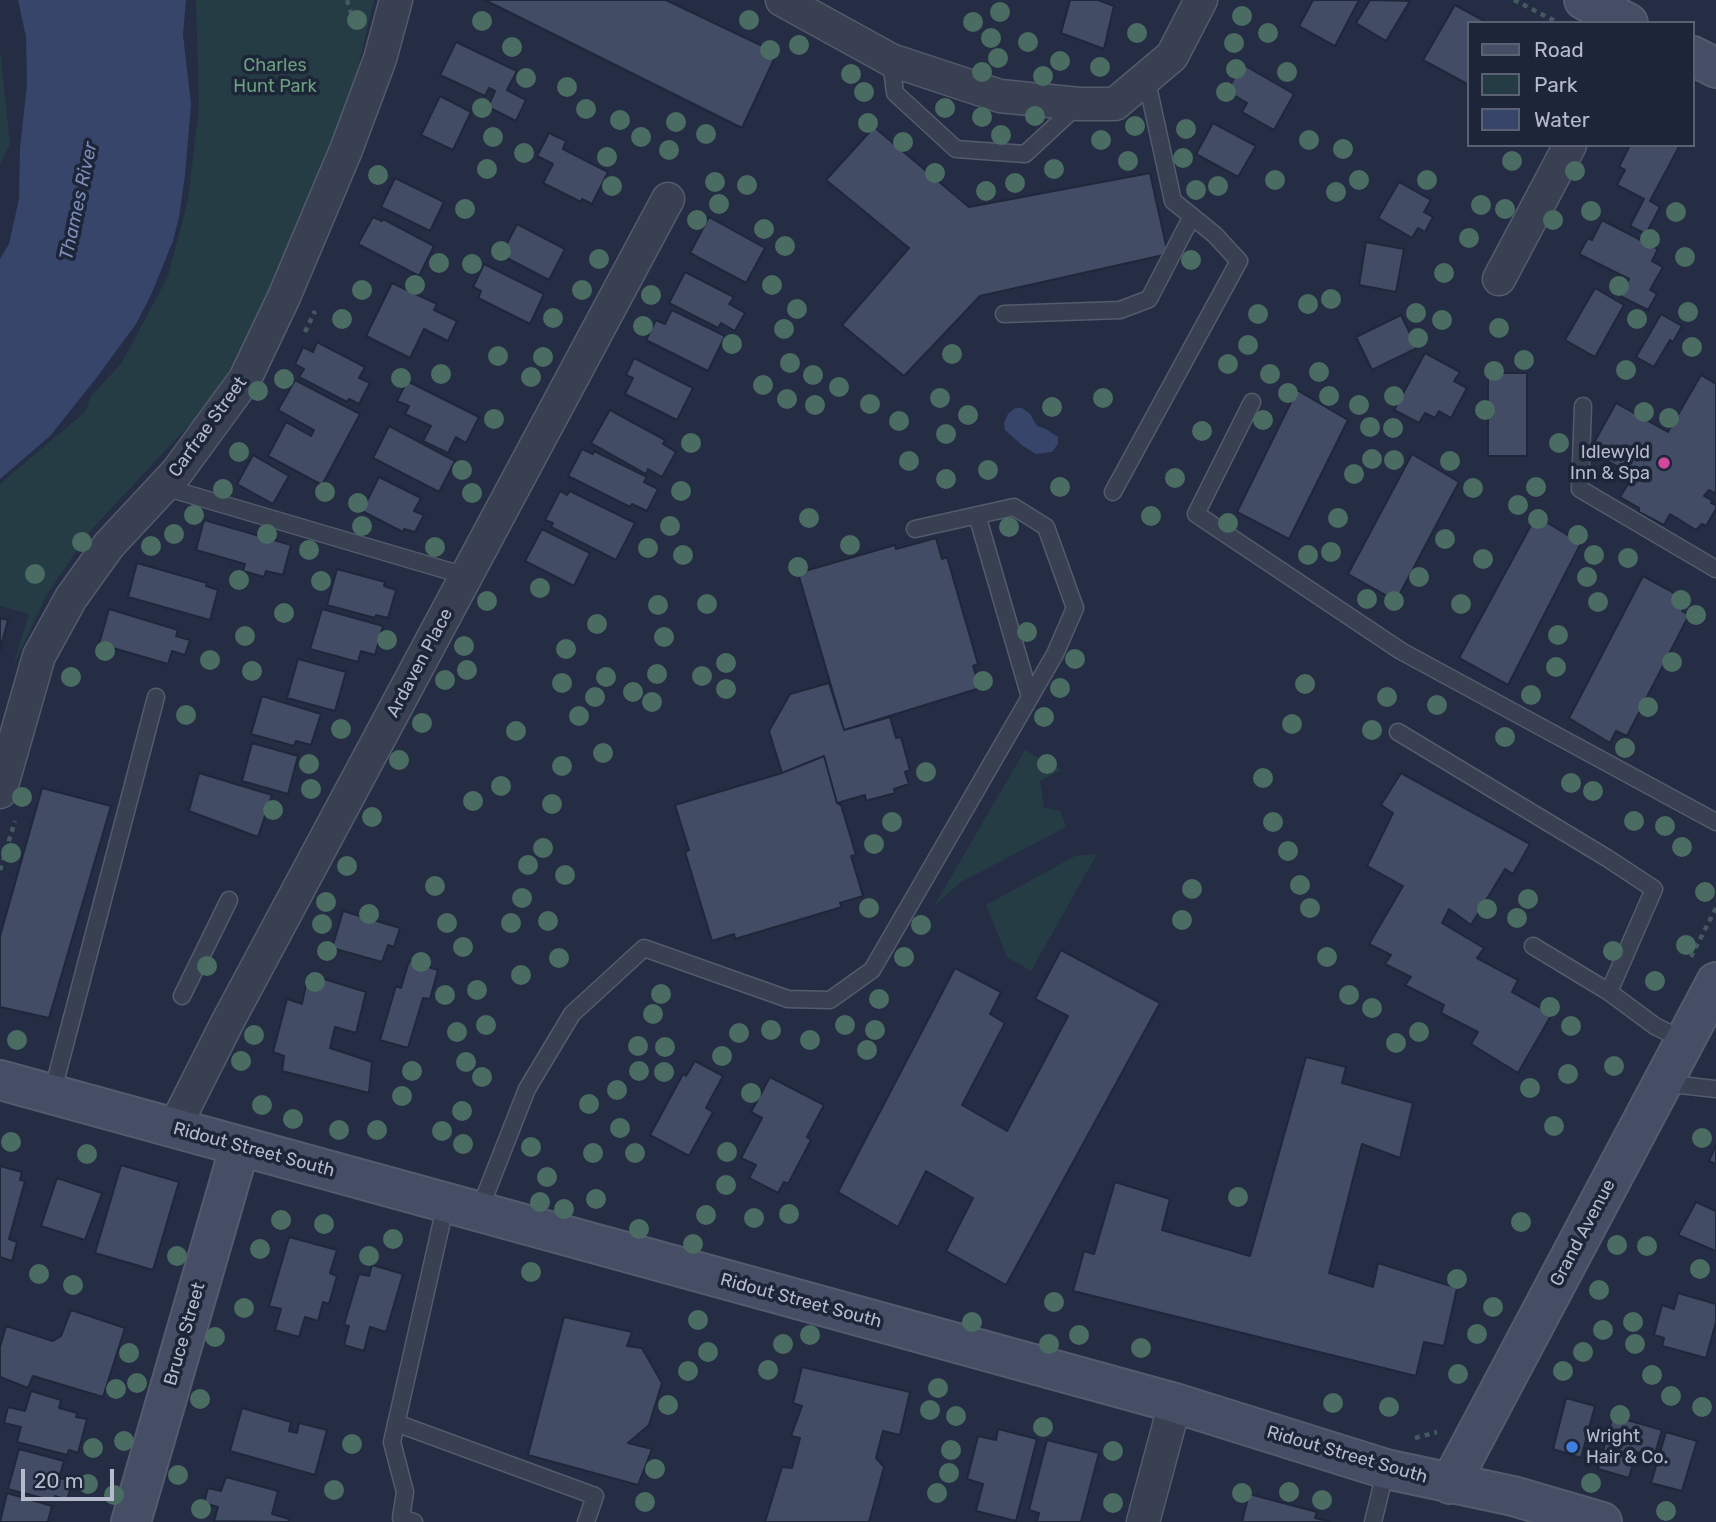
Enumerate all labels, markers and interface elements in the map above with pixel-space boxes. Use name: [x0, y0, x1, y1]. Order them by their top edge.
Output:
legend: [1468, 21, 1695, 147]
text: Road: [1534, 37, 1584, 62]
park label: Charles Hunt Park: [233, 55, 317, 98]
text: Park: [1534, 72, 1578, 97]
text: Water: [1534, 107, 1590, 132]
water label: Thames River: [55, 140, 103, 262]
street label: Carfrae Street: [164, 373, 252, 481]
place label: Idlewyld Inn & Spa: [1570, 442, 1650, 484]
marker: Idlewyld Inn & Spa: [1656, 455, 1672, 471]
street label: Ardaven Place: [382, 605, 458, 721]
street label: Ridout Street South: [171, 1118, 337, 1182]
street label: Grand Avenue: [1546, 1176, 1620, 1290]
street label: Ridout Street South: [718, 1269, 884, 1333]
street label: Bruce Street: [160, 1280, 210, 1388]
street label: Ridout Street South: [1264, 1422, 1430, 1488]
place label: Wright Hair & Co.: [1586, 1426, 1668, 1468]
marker: Wright Hair & Co.: [1564, 1439, 1580, 1455]
scale bar: [24, 1456, 117, 1500]
text: 20 m: [34, 1468, 83, 1493]

